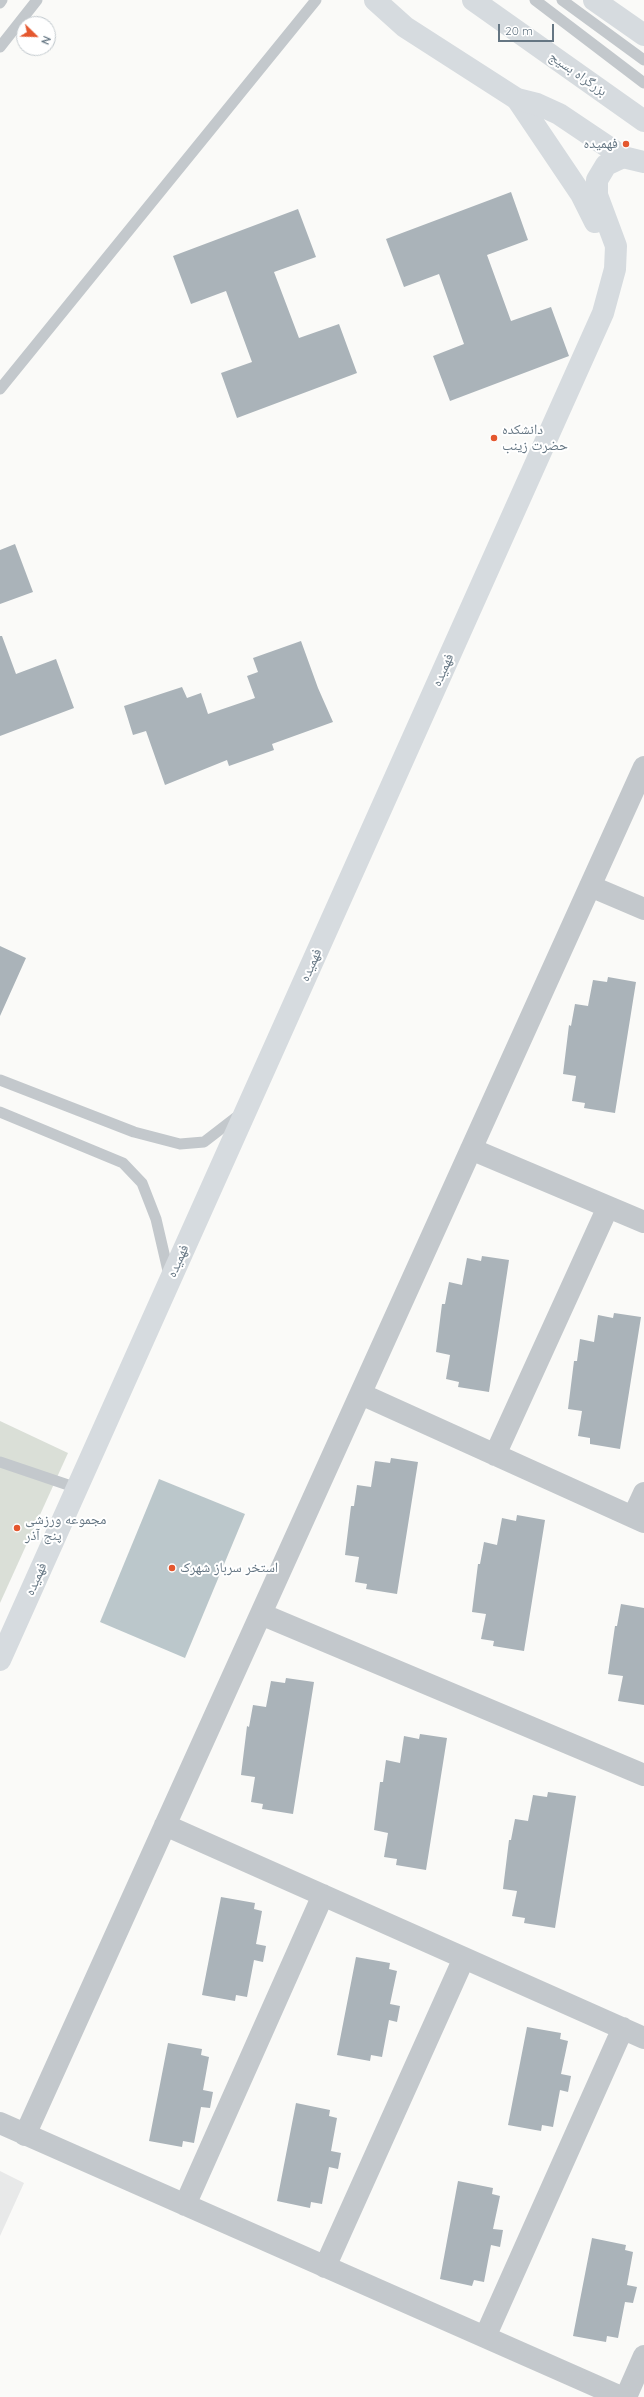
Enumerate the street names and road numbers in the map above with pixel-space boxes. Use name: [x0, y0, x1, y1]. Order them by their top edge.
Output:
street label: بزرگراه بسیج: [546, 48, 610, 100]
street label: فهمیده: [428, 651, 458, 689]
street label: فهمیده: [296, 946, 326, 984]
street label: فهمیده: [163, 1242, 193, 1280]
street label: فهمیده: [21, 1560, 51, 1598]

